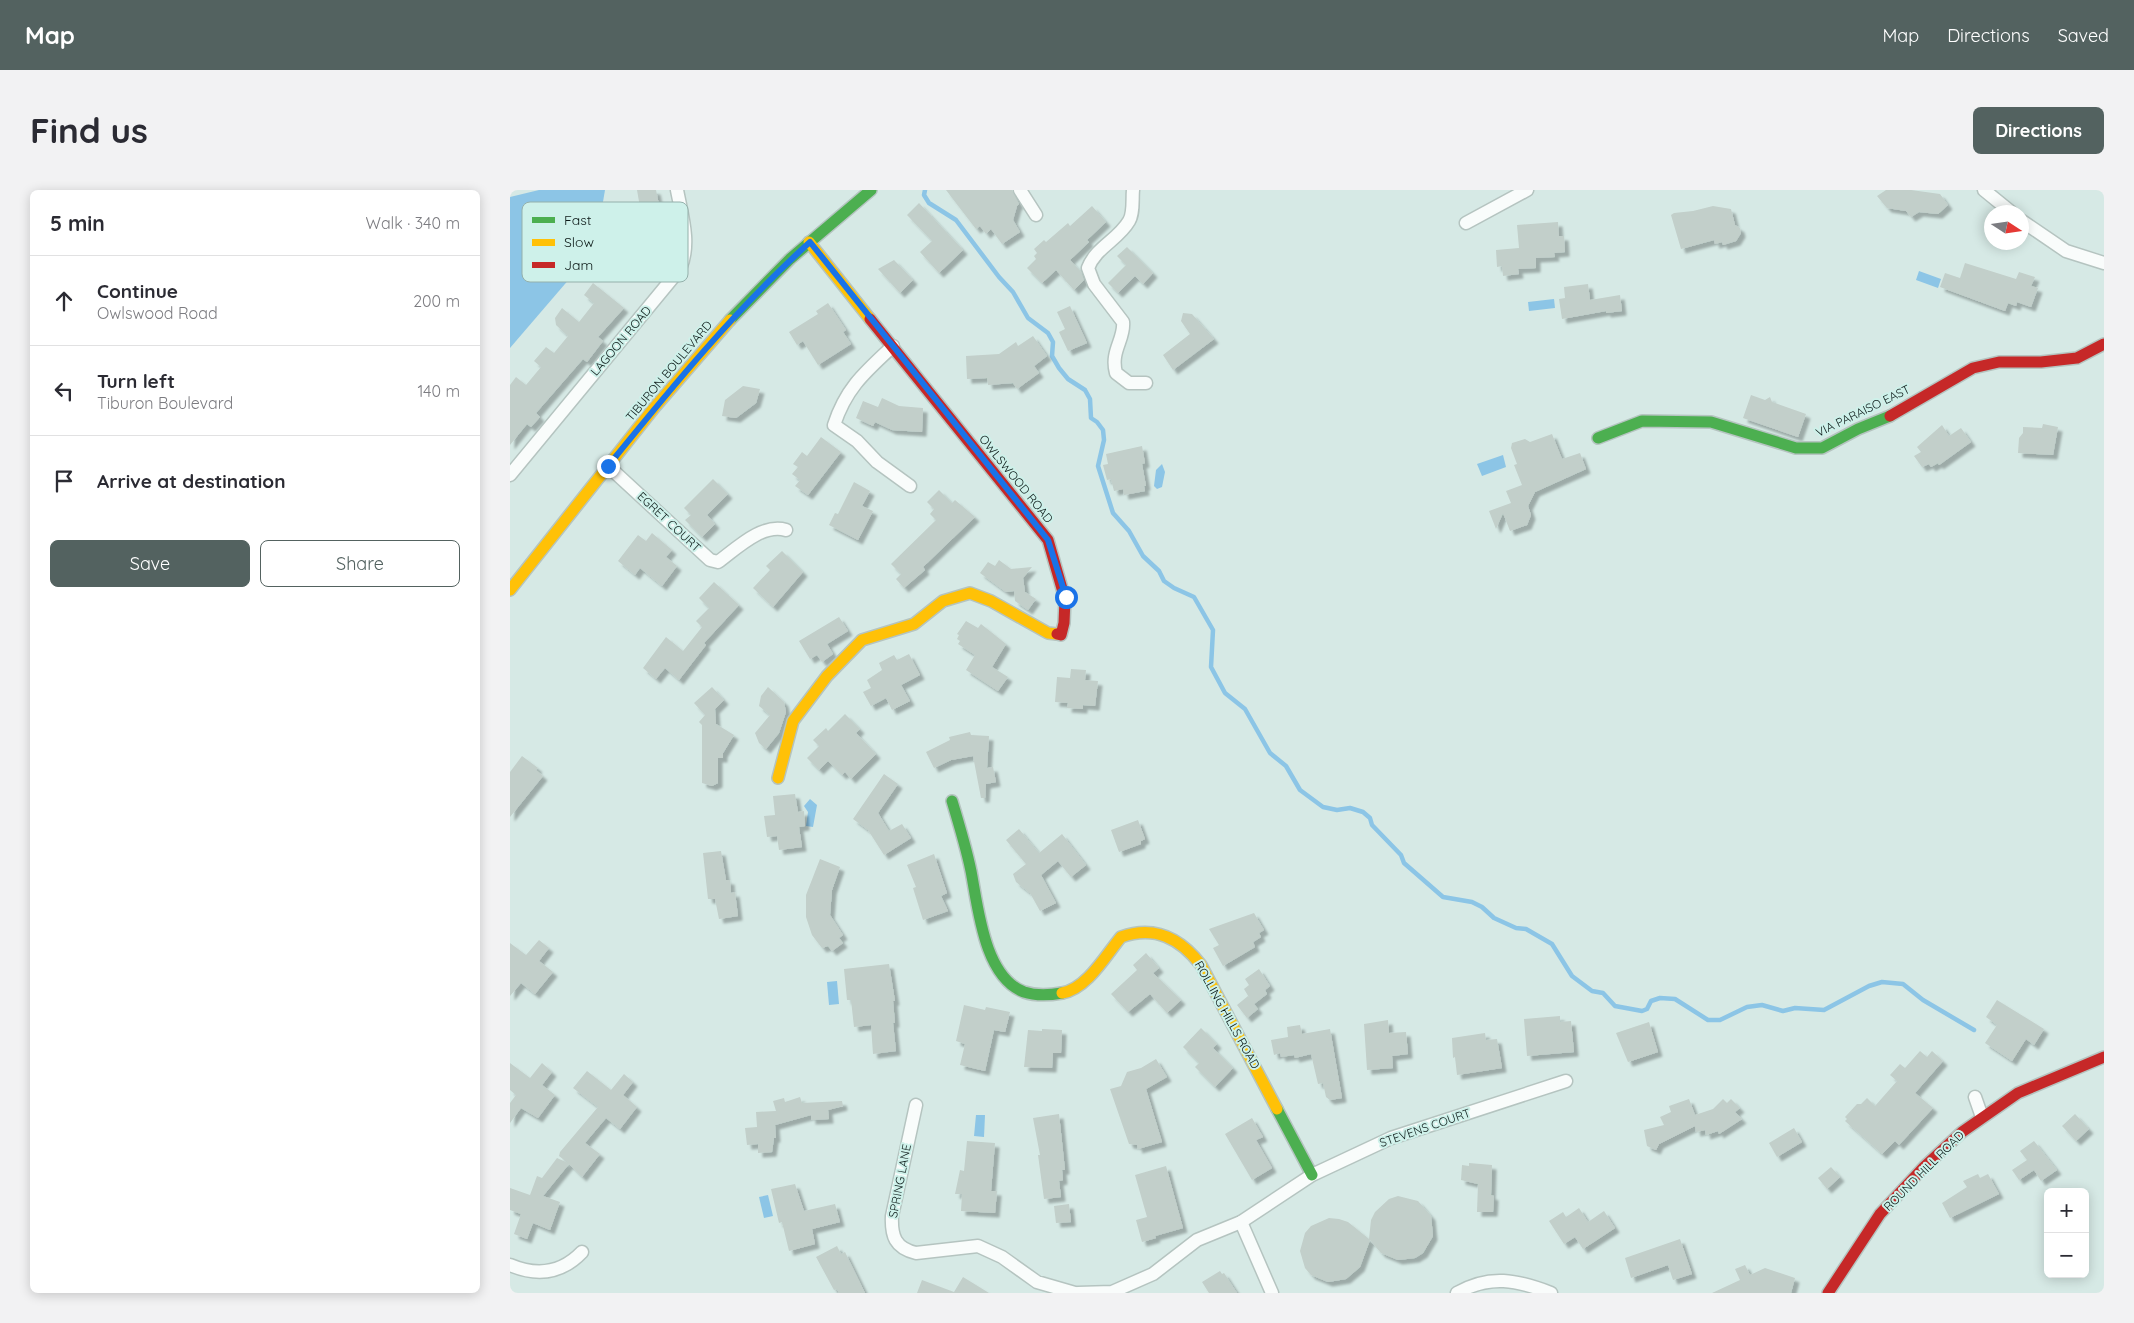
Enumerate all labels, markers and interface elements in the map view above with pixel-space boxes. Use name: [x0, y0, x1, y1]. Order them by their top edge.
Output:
text: Map: [25, 20, 75, 50]
text: Map: [1882, 24, 1919, 47]
text: Directions: [1947, 24, 2030, 47]
text: Saved: [2058, 24, 2109, 47]
button: Directions: [1973, 107, 2104, 154]
text: Find us: [30, 108, 148, 152]
legend: [522, 202, 688, 282]
north arrow: [1984, 205, 2029, 250]
text: 5 min: [50, 210, 105, 236]
text: Fast: [564, 211, 592, 229]
text: Walk · 340 m: [366, 213, 460, 233]
text: Slow: [564, 233, 594, 251]
text: Jam: [564, 256, 593, 274]
text: Continue: [97, 279, 178, 303]
icon: ahead: [50, 287, 78, 315]
text: 200 m: [413, 291, 460, 311]
text: Owlswood Road: [97, 303, 218, 323]
street label: LAGOON ROAD: [587, 303, 654, 379]
street label: TIBURON BOULEVARD: [622, 317, 715, 424]
text: Turn left: [97, 369, 175, 393]
icon: left: [50, 377, 78, 405]
text: 140 m: [417, 381, 460, 401]
street label: VIA PARAISO EAST: [1813, 381, 1912, 440]
text: Tiburon Boulevard: [97, 393, 233, 413]
street label: OWLSWOOD ROAD: [976, 432, 1057, 526]
route end: [597, 455, 620, 478]
icon: arrive: [50, 467, 78, 495]
text: Arrive at destination: [97, 469, 286, 493]
street label: EGRET COURT: [635, 488, 704, 555]
button: Save: [50, 540, 250, 587]
button: Share: [260, 540, 460, 587]
route start: [1055, 586, 1078, 609]
street label: ROLLING HILLS ROAD: [1192, 958, 1264, 1072]
street label: STEVENS COURT: [1377, 1105, 1472, 1150]
street label: ROUND HILL ROAD: [1880, 1127, 1967, 1214]
street label: SPRING LANE: [885, 1142, 914, 1219]
map controls: [2044, 1188, 2089, 1278]
button: +: [2044, 1188, 2089, 1233]
button: −: [2044, 1233, 2089, 1278]

